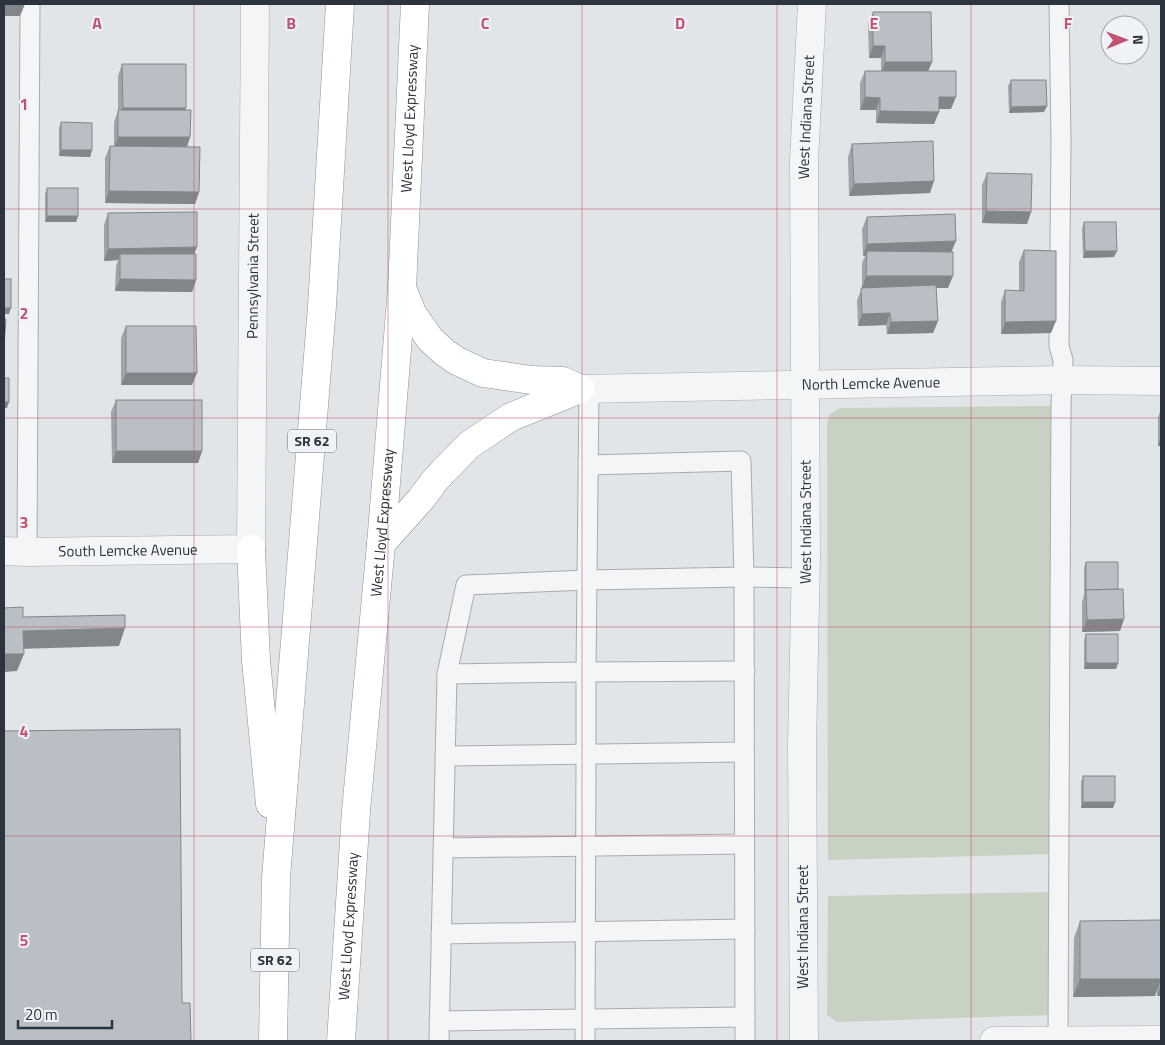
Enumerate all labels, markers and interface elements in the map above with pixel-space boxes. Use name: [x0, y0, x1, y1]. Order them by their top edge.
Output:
text: A: [92, 11, 102, 35]
text: B: [286, 11, 296, 35]
text: C: [481, 11, 490, 35]
text: D: [675, 11, 685, 35]
text: E: [870, 11, 879, 35]
text: F: [1064, 11, 1073, 35]
north arrow: [1100, 15, 1150, 65]
text: N: [1128, 35, 1149, 45]
street label: West Lloyd Expressway: [394, 44, 424, 193]
street label: West Indiana Street: [792, 54, 820, 179]
text: 1: [20, 92, 28, 116]
street label: Pennsylvania Street: [241, 212, 264, 339]
text: 2: [20, 301, 28, 325]
street label: North Lemcke Avenue: [801, 370, 940, 396]
road number: SR 62: [288, 430, 336, 452]
street label: West Lloyd Expressway: [364, 448, 400, 598]
street label: West Indiana Street: [793, 459, 817, 584]
text: 3: [20, 510, 28, 534]
street label: South Lemcke Avenue: [58, 538, 198, 563]
text: 4: [20, 719, 29, 743]
street label: West Lloyd Expressway: [332, 851, 364, 1001]
street label: West Indiana Street: [791, 864, 814, 989]
text: 5: [20, 928, 29, 952]
road number: SR 62: [251, 948, 299, 972]
scale bar: [18, 998, 111, 1030]
text: 20 m: [25, 1003, 58, 1026]

